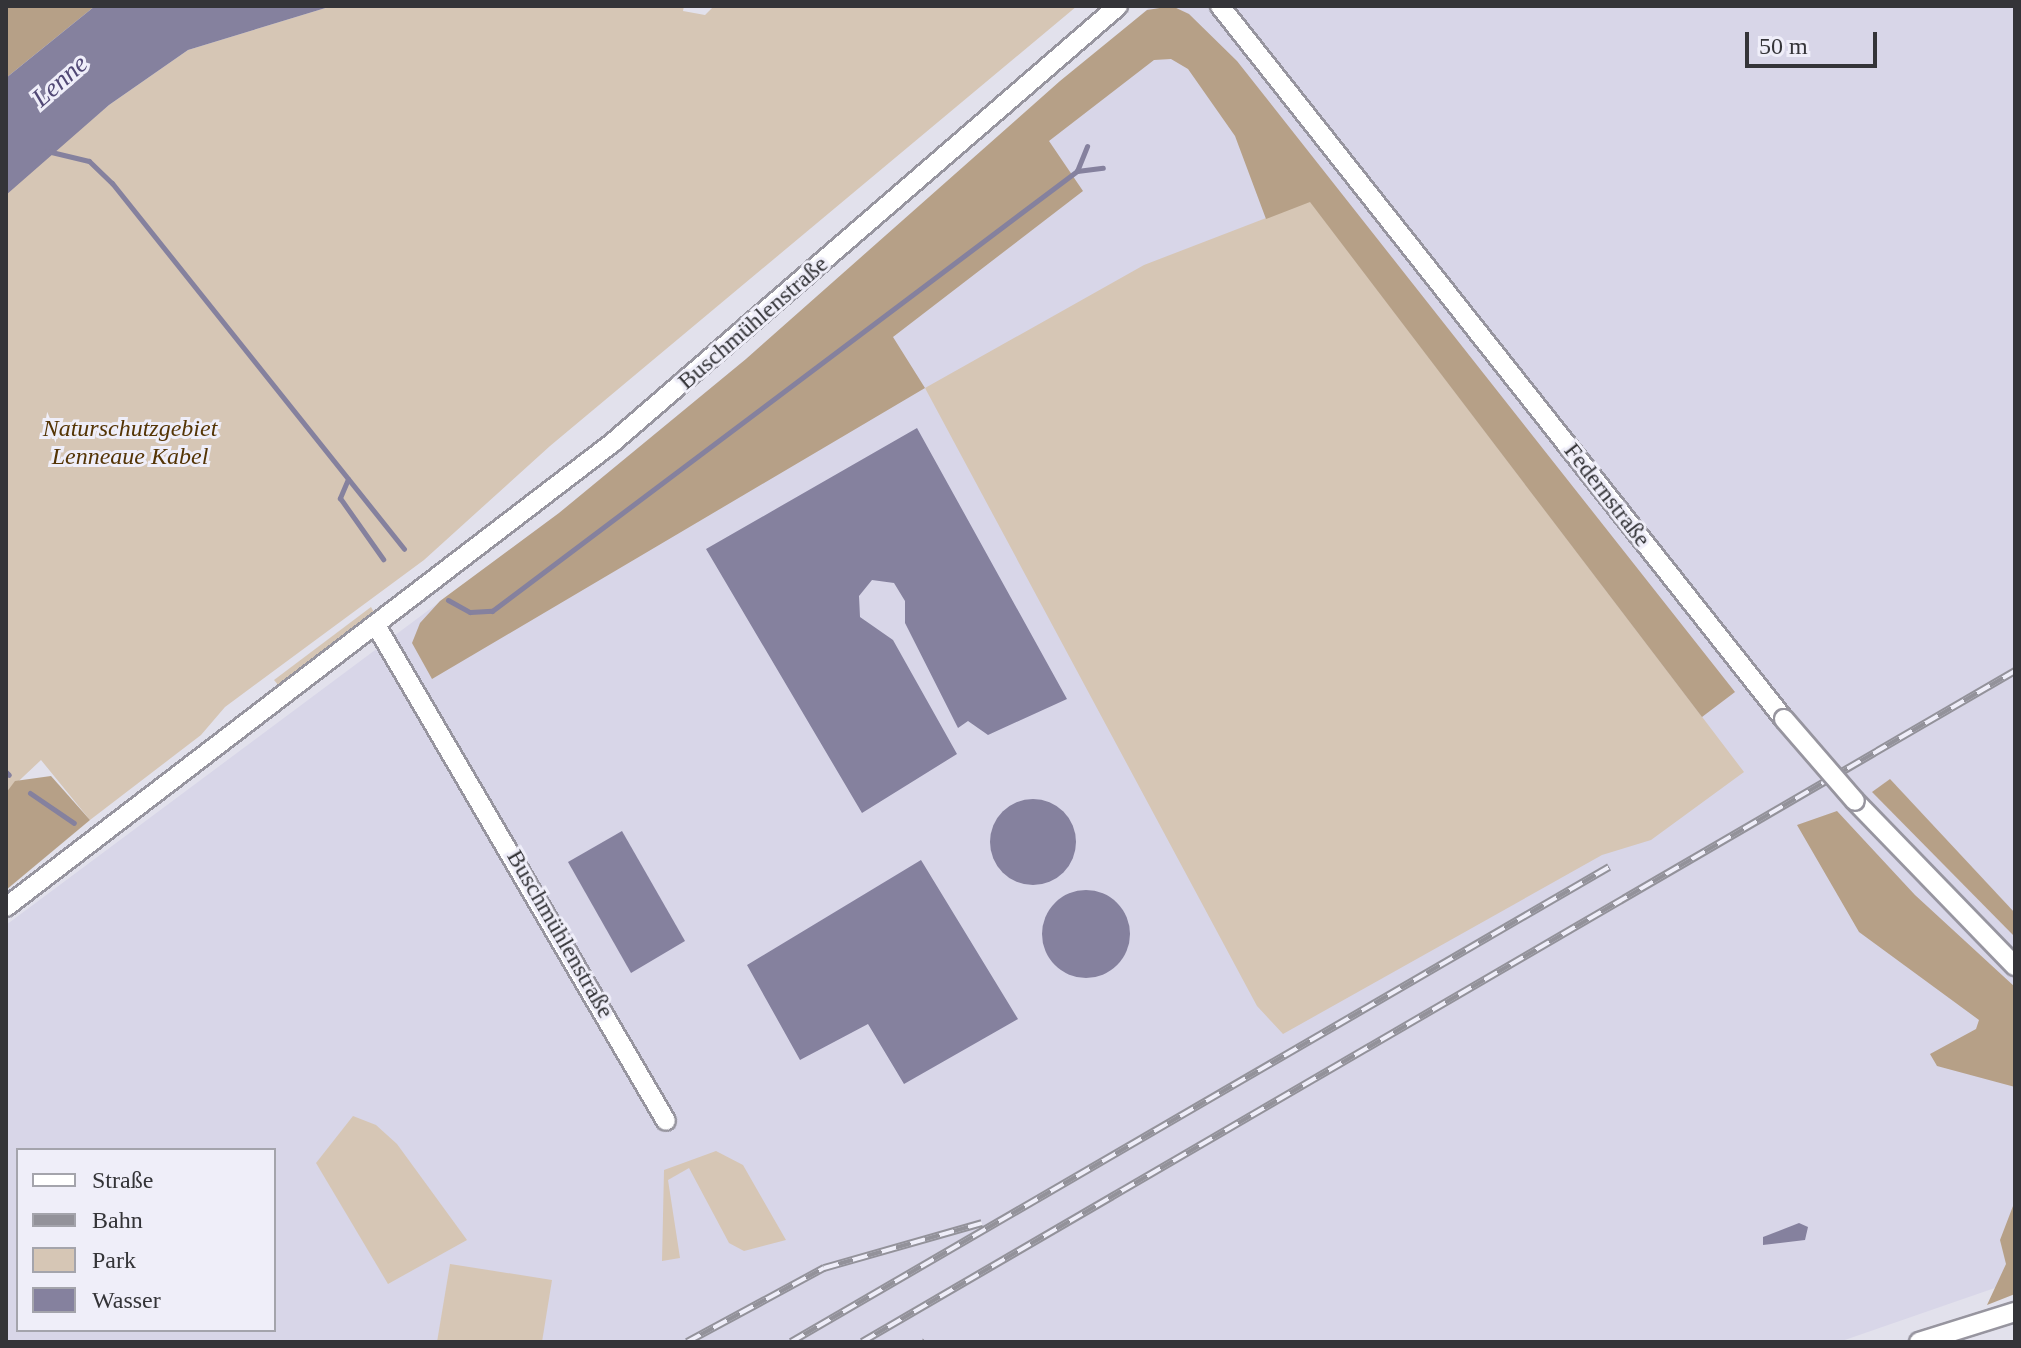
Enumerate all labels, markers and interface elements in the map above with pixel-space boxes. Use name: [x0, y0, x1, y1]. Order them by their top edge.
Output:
scale bar: [1749, 16, 1881, 66]
text: 50 m: [1759, 33, 1808, 59]
water label: Lenne: [26, 48, 94, 114]
street label: Buschmühlenstraße: [672, 250, 834, 396]
park label: Naturschutzgebiet Lenneaue Kabel: [43, 415, 217, 471]
street label: Federnstraße: [1557, 437, 1657, 553]
street label: Buschmühlenstraße: [500, 845, 620, 1023]
legend: [16, 1148, 276, 1332]
text: Straße: [92, 1167, 153, 1193]
text: Bahn: [92, 1207, 143, 1233]
text: Park: [92, 1247, 136, 1273]
text: Wasser: [92, 1287, 161, 1313]

